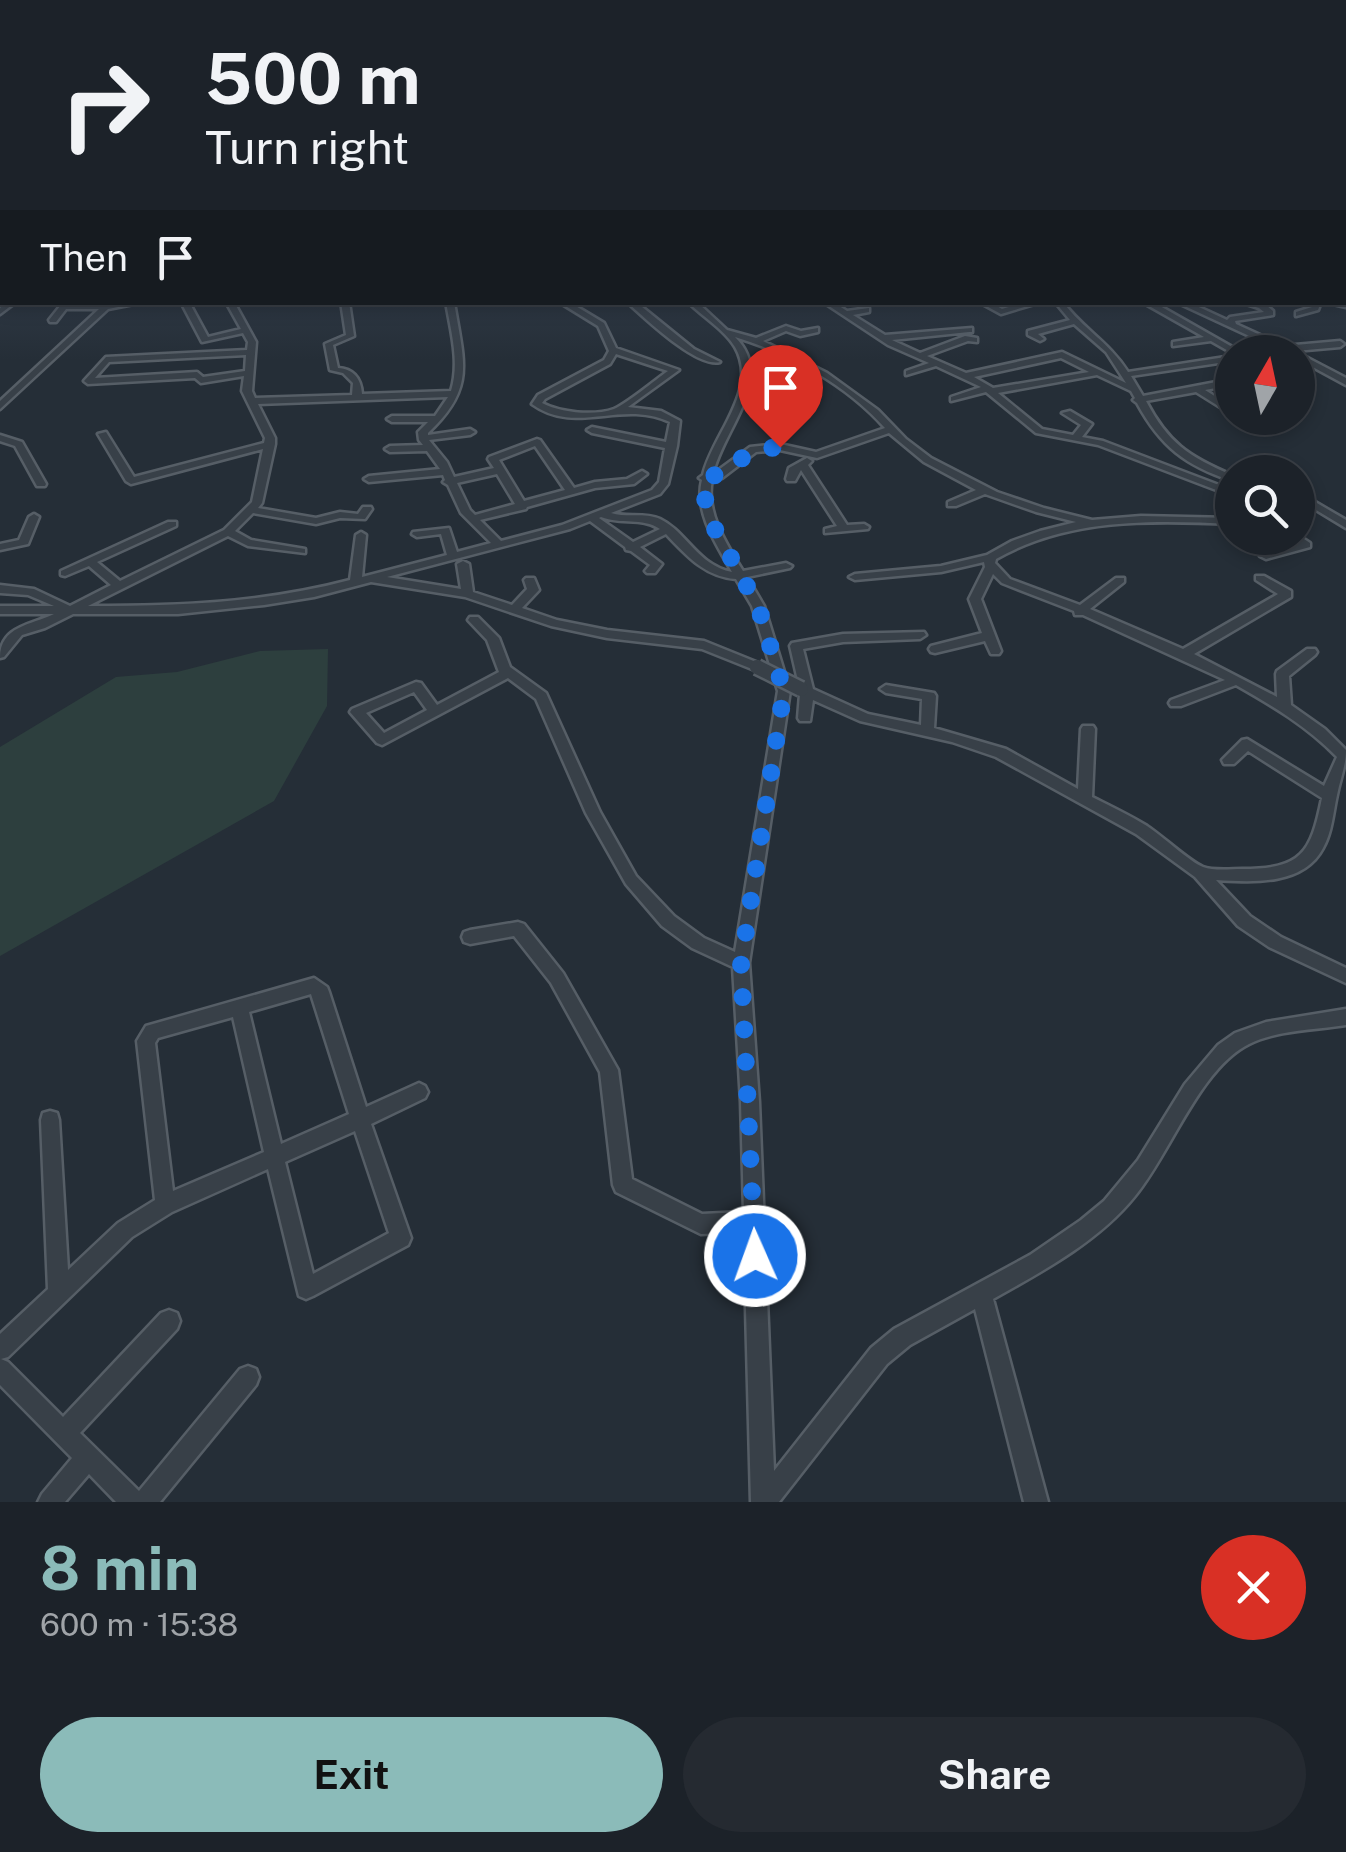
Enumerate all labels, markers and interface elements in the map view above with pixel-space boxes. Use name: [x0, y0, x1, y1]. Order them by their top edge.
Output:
text: 500 m: [205, 37, 421, 120]
icon: right: [40, 40, 170, 170]
text: Turn right: [205, 121, 409, 174]
icon: arrive: [148, 230, 203, 285]
text: Then: [40, 235, 128, 280]
north arrow: [1215, 335, 1315, 435]
map controls: [1215, 335, 1315, 555]
pin: [738, 345, 823, 448]
icon: arrive: [753, 360, 808, 415]
button: search: [1215, 455, 1315, 555]
position arrow: [703, 1204, 807, 1308]
text: 8 min: [40, 1533, 199, 1604]
button: close: [1201, 1535, 1306, 1640]
text: 600 m · 15:38: [40, 1606, 238, 1643]
button: Exit: [40, 1717, 663, 1832]
button: Share: [683, 1717, 1306, 1832]

